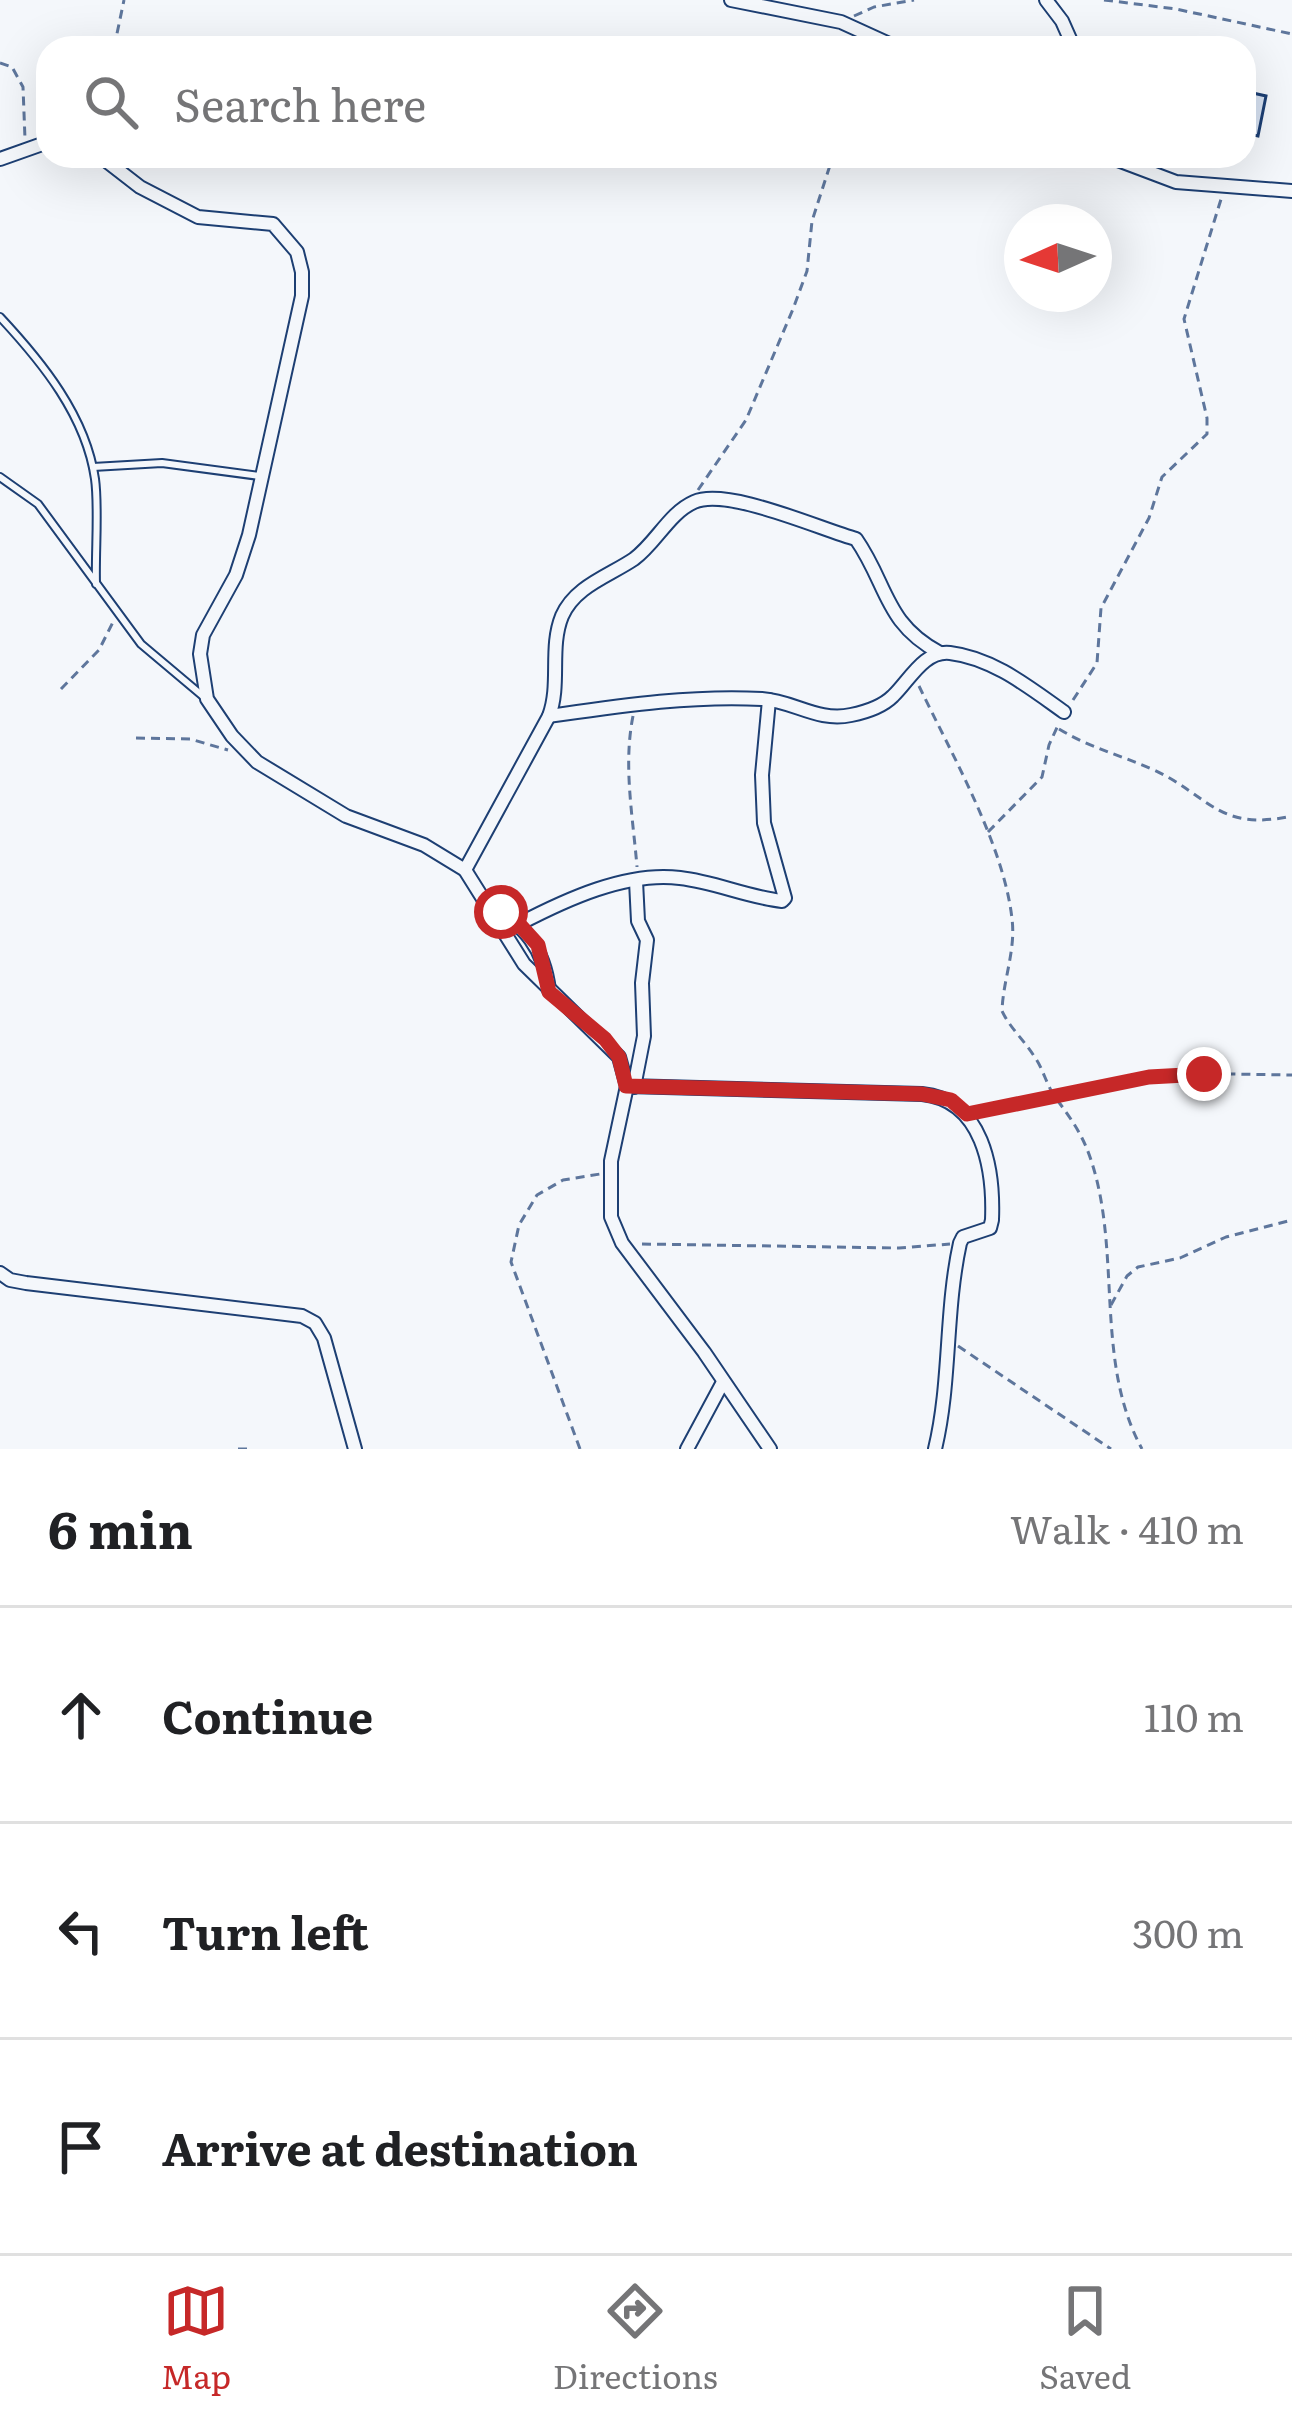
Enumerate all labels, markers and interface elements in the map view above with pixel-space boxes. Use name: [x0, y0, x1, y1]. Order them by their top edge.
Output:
search box: [36, 36, 1256, 168]
icon: search: [78, 69, 144, 135]
text: Search here: [174, 69, 426, 136]
north arrow: [1004, 204, 1112, 312]
route start: [474, 885, 528, 939]
route end: [1177, 1047, 1231, 1101]
text: 6 min: [48, 1489, 193, 1565]
text: Walk · 410 m: [1010, 1498, 1244, 1556]
text: Continue: [162, 1681, 373, 1748]
icon: ahead: [48, 1682, 114, 1748]
text: 110 m: [1144, 1686, 1244, 1744]
text: Turn left: [162, 1897, 369, 1964]
icon: left: [48, 1898, 114, 1964]
text: 300 m: [1132, 1902, 1244, 1960]
text: Arrive at destination: [162, 2113, 638, 2180]
icon: arrive: [48, 2114, 114, 2180]
tab: Map: [161, 2278, 231, 2399]
tab: Directions: [553, 2278, 718, 2399]
tab: Saved: [1039, 2278, 1131, 2399]

